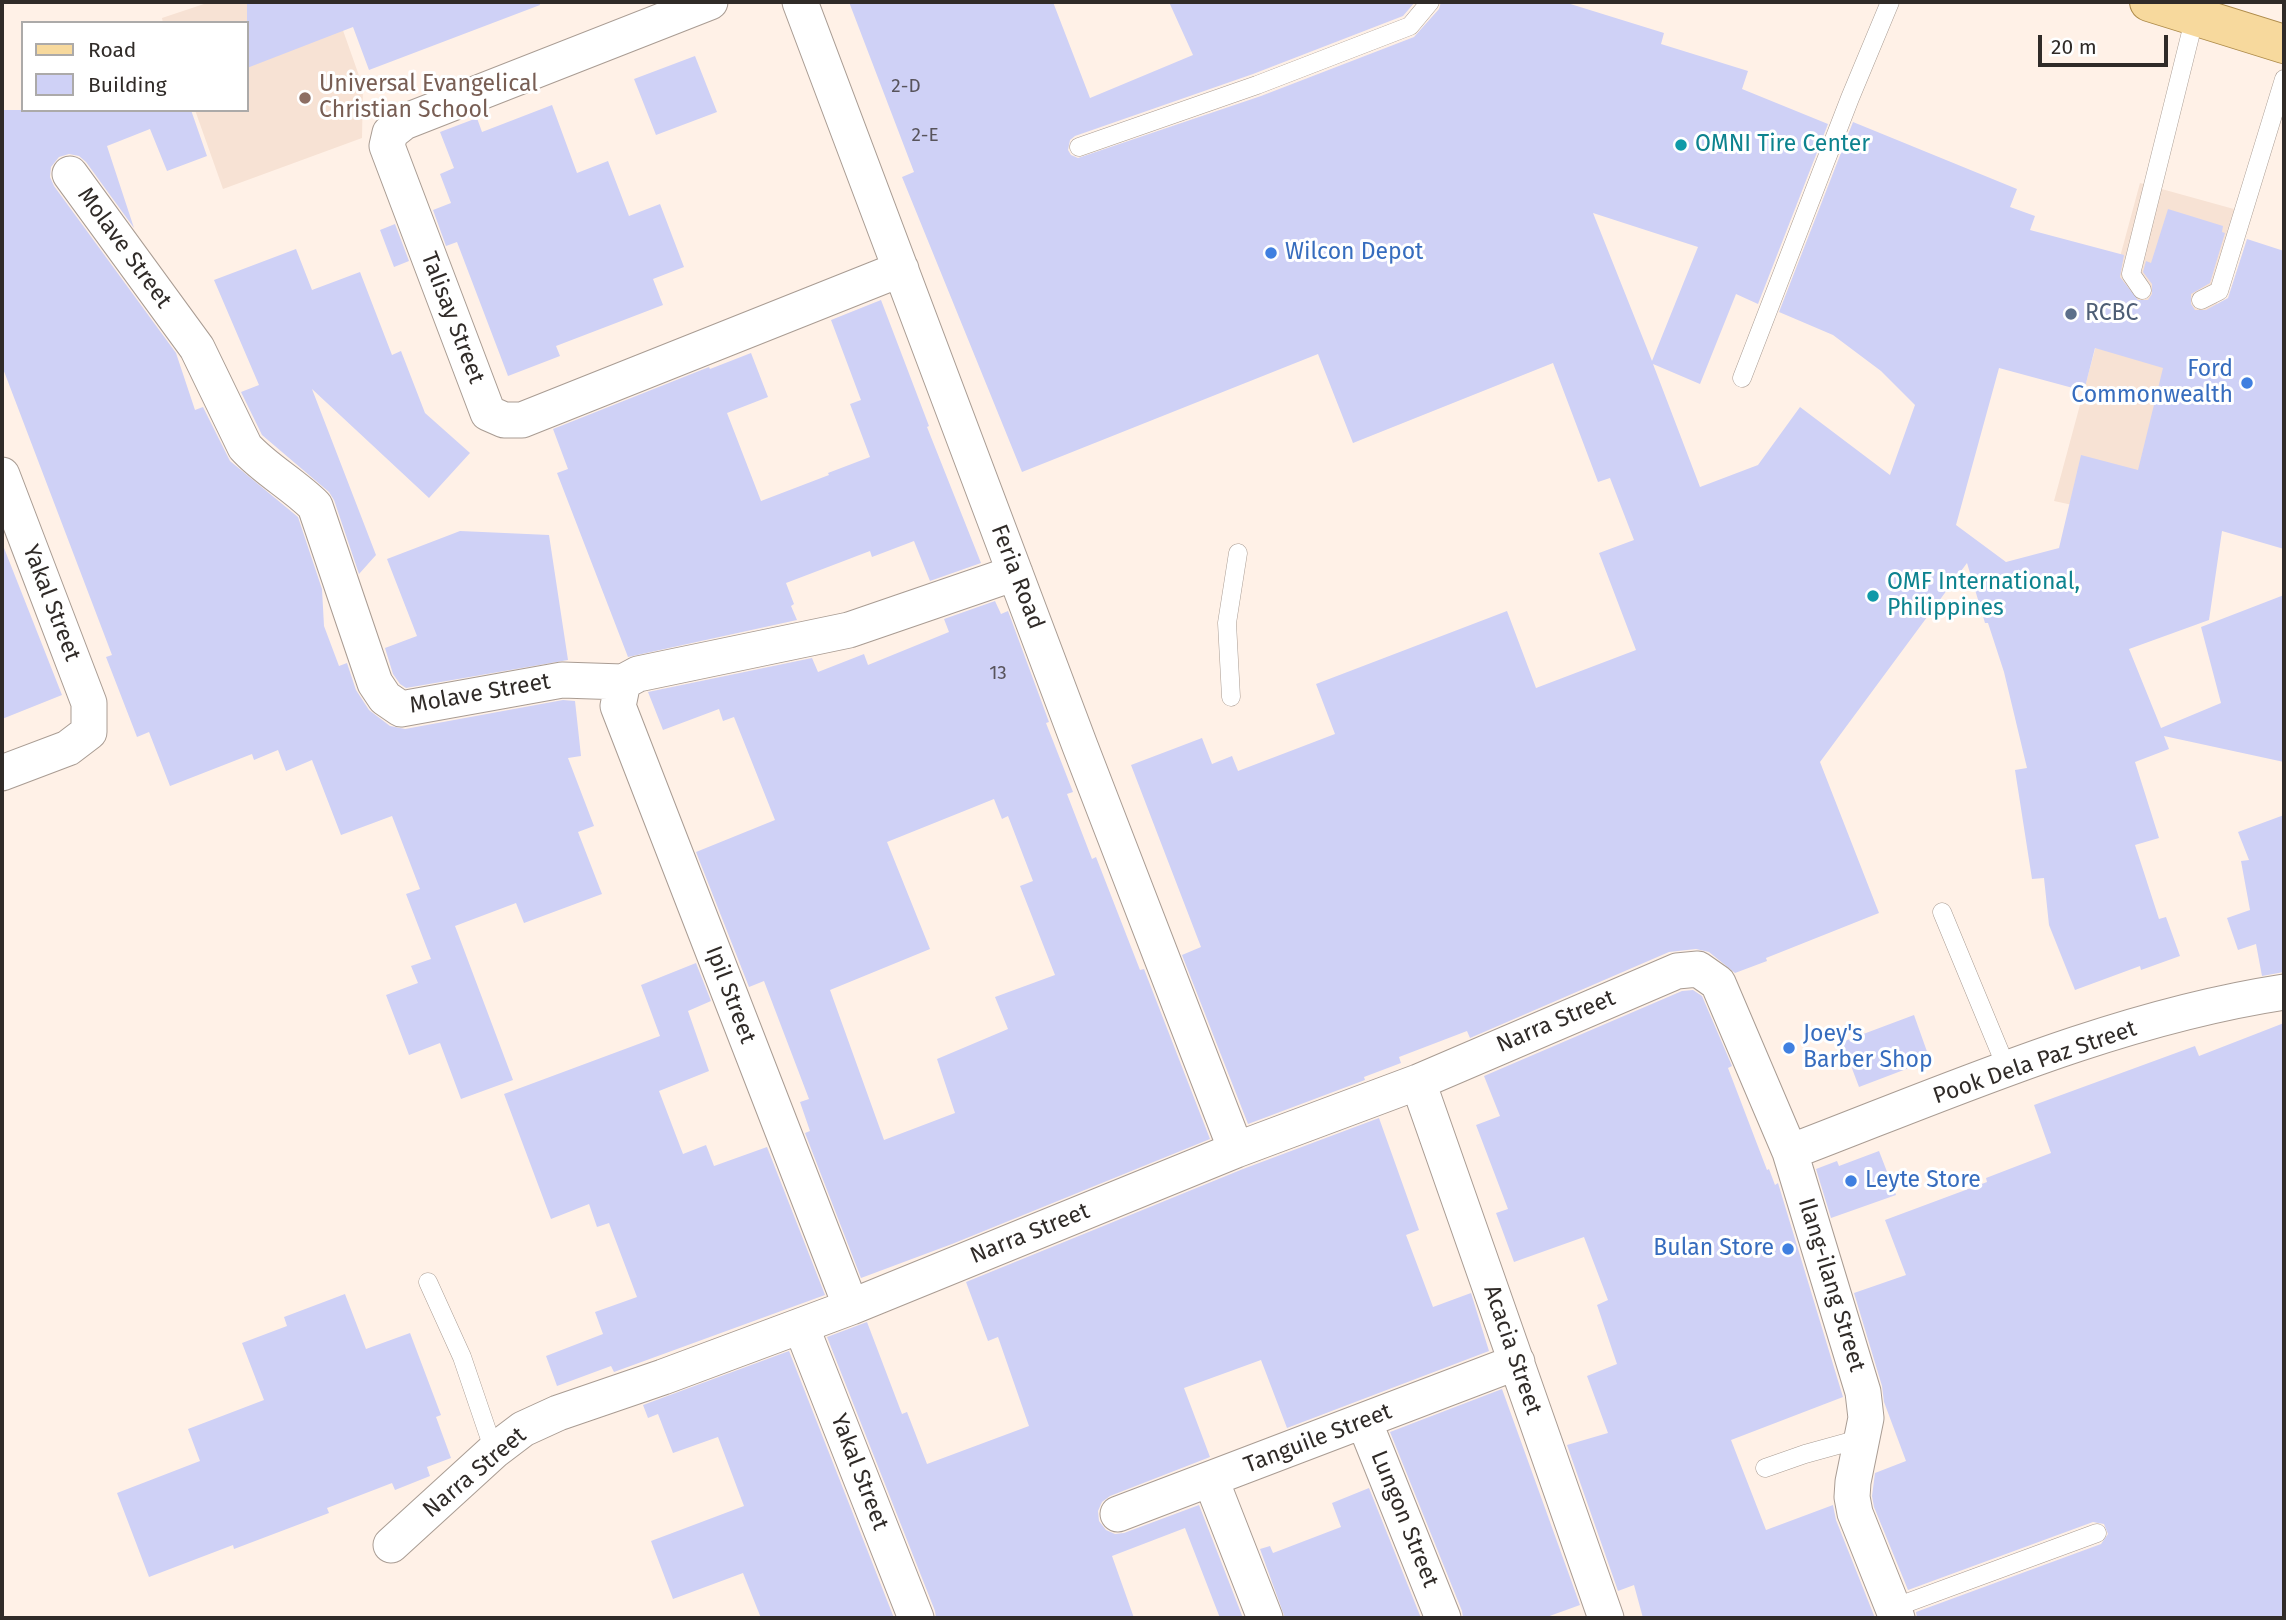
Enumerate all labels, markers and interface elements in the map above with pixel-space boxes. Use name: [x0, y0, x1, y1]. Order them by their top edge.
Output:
legend: [21, 21, 248, 112]
scale bar: [2041, 21, 2170, 65]
text: 20 m: [2051, 34, 2097, 60]
text: Road: [88, 37, 136, 63]
place label: Universal Evangelical Christian School: [319, 71, 538, 125]
text: Building: [88, 72, 167, 98]
house number: 2-D: [891, 76, 921, 98]
marker: Universal Evangelical Christian School: [297, 90, 313, 106]
house number: 2-E: [911, 125, 939, 147]
place label: OMNI Tire Center: [1695, 131, 1870, 159]
marker: OMNI Tire Center: [1673, 137, 1689, 153]
street label: Molave Street: [71, 182, 177, 314]
place label: Wilcon Depot: [1285, 239, 1423, 267]
marker: Wilcon Depot: [1263, 245, 1279, 261]
street label: Talisay Street: [414, 248, 490, 388]
place label: RCBC: [2085, 300, 2138, 328]
marker: RCBC: [2063, 306, 2079, 322]
place label: Ford Commonwealth: [2071, 356, 2233, 410]
marker: Ford Commonwealth: [2239, 375, 2255, 391]
street label: Feria Road: [984, 521, 1050, 633]
street label: Yakal Street: [16, 541, 86, 665]
place label: OMF International, Philippines: [1887, 569, 2080, 623]
marker: OMF International, Philippines: [1865, 588, 1881, 604]
house number: 13: [989, 663, 1007, 685]
street label: Molave Street: [408, 668, 552, 720]
street label: Ipil Street: [699, 942, 761, 1048]
street label: Narra Street: [1493, 985, 1619, 1059]
street label: Pook Dela Paz Street: [1930, 1015, 2140, 1111]
place label: Joey's Barber Shop: [1803, 1021, 1933, 1075]
marker: Joey's Barber Shop: [1781, 1040, 1797, 1056]
place label: Leyte Store: [1865, 1167, 1981, 1195]
marker: Leyte Store: [1843, 1173, 1859, 1189]
street label: Ilang-ilang Street: [1791, 1195, 1871, 1375]
street label: Narra Street: [966, 1198, 1094, 1270]
place label: Bulan Store: [1653, 1235, 1774, 1263]
marker: Bulan Store: [1780, 1241, 1796, 1257]
street label: Acacia Street: [1477, 1282, 1547, 1418]
street label: Tanguile Street: [1240, 1398, 1396, 1480]
street label: Yakal Street: [824, 1410, 894, 1534]
street label: Narra Street: [418, 1422, 532, 1524]
street label: Lungon Street: [1364, 1447, 1444, 1591]

